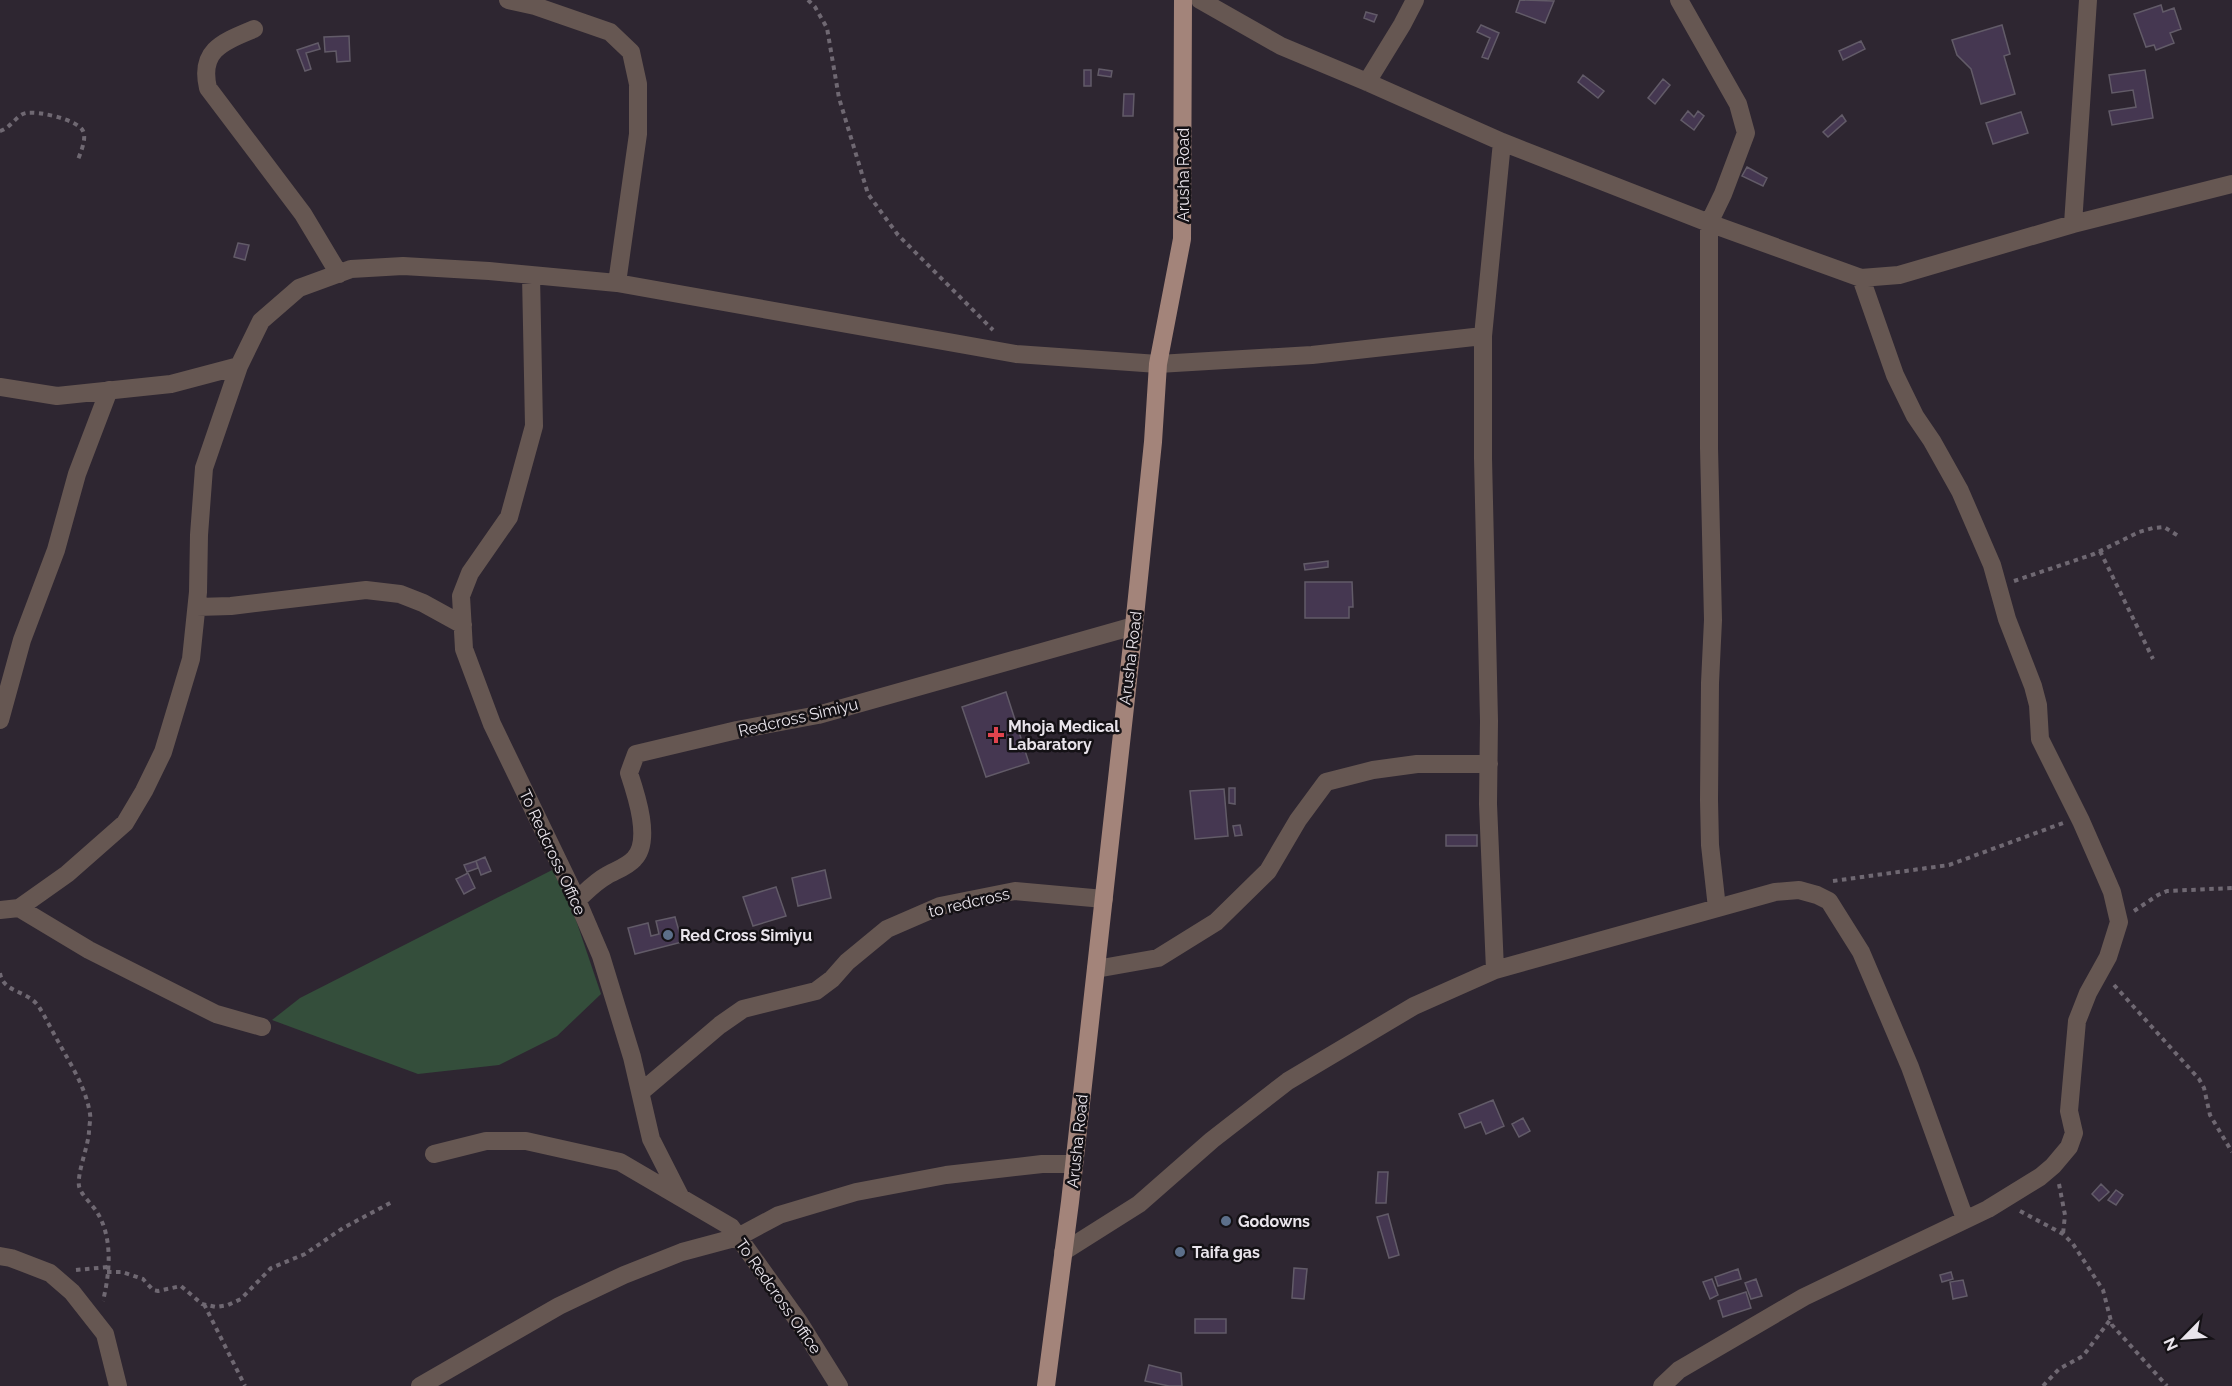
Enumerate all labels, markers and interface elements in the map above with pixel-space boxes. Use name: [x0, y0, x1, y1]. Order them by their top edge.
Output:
street label: Arusha Road: [1174, 128, 1193, 222]
street label: Arusha Road: [1115, 610, 1146, 706]
street label: Redcross Simiyu: [736, 694, 860, 740]
place label: Mhoja Medical Labaratory: [1008, 717, 1120, 754]
marker: Mhoja Medical Labaratory: [989, 728, 1003, 742]
street label: To Redcross Office: [515, 786, 590, 918]
street label: to redcross: [927, 884, 1012, 921]
place label: Red Cross Simiyu: [680, 926, 812, 945]
marker: Red Cross Simiyu: [661, 928, 675, 942]
street label: Arusha Road: [1063, 1093, 1092, 1189]
place label: Godowns: [1238, 1212, 1310, 1231]
marker: Godowns: [1219, 1214, 1233, 1228]
street label: To Redcross Office: [732, 1235, 825, 1358]
place label: Taifa gas: [1192, 1243, 1260, 1262]
marker: Taifa gas: [1173, 1245, 1187, 1259]
north arrow: [2154, 1308, 2214, 1368]
text: N: [2160, 1335, 2182, 1354]

